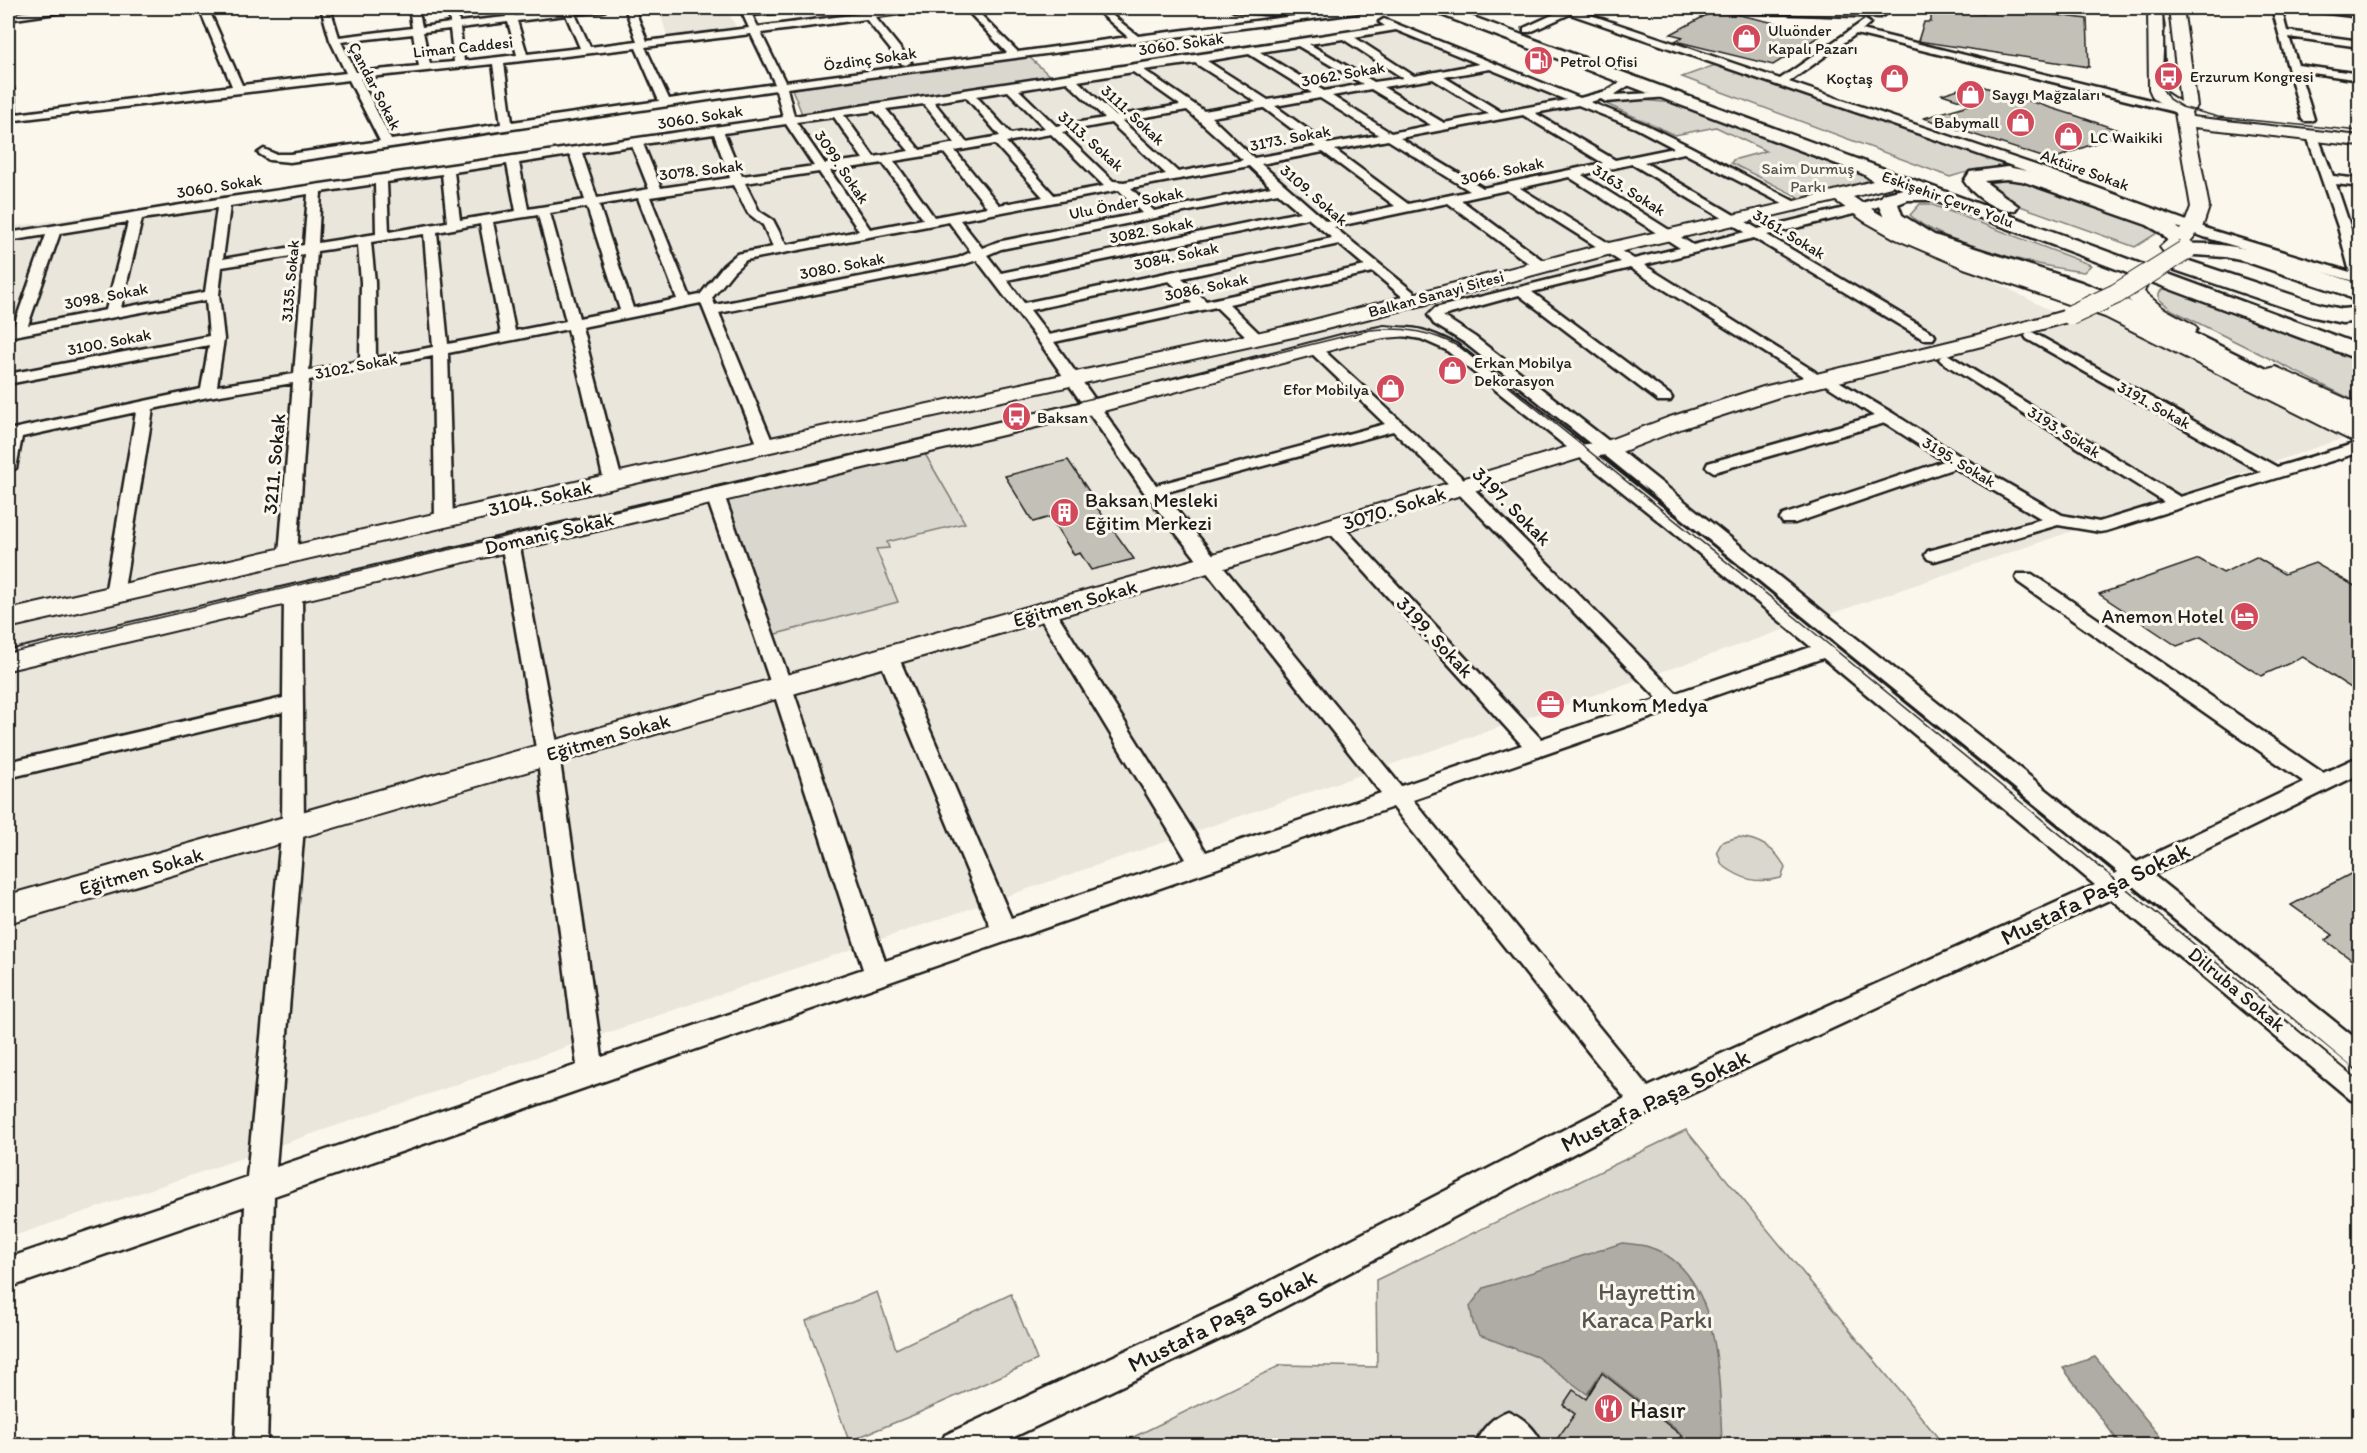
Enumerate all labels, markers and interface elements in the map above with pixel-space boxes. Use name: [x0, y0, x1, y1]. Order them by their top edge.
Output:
place label: Uluönder Kapalı Pazarı: [1768, 21, 1858, 58]
shop icon: Uluönder Kapalı Pazarı: [1731, 23, 1763, 55]
street label: 3060. Sokak: [1137, 29, 1225, 59]
street label: Liman Caddesi: [412, 32, 514, 62]
street label: Çandar Sokak: [345, 39, 405, 133]
street label: Özdinç Sokak: [822, 43, 918, 75]
fuel station icon: Petrol Ofisi: [1523, 45, 1555, 77]
place label: Petrol Ofisi: [1560, 52, 1638, 71]
street label: 3062. Sokak: [1300, 57, 1386, 91]
bus stop icon: Erzurum Kongresi: [2153, 60, 2185, 92]
shop icon: Koçtaş: [1878, 62, 1910, 94]
place label: Erzurum Kongresi: [2190, 67, 2314, 86]
place label: Koçtaş: [1826, 69, 1873, 88]
shop icon: Saygı Mağzaları: [1955, 78, 1987, 110]
street label: 3111. Sokak: [1097, 81, 1169, 149]
place label: Saygı Mağzaları: [1992, 85, 2100, 104]
street label: 3060. Sokak: [656, 101, 744, 133]
shop icon: Babymall: [2004, 106, 2036, 138]
street label: 3113. Sokak: [1054, 107, 1128, 175]
place label: Babymall: [1934, 113, 1999, 132]
street label: 3173. Sokak: [1248, 121, 1332, 155]
shop icon: LC Waikiki: [2053, 121, 2085, 153]
street label: 3099. Sokak: [811, 127, 873, 207]
place label: LC Waikiki: [2090, 128, 2163, 147]
street label: Aktüre Sokak: [2038, 145, 2132, 195]
street label: 3066. Sokak: [1459, 153, 1545, 189]
street label: 3078. Sokak: [658, 155, 744, 185]
park label: Saim Durmuş Parkı: [1762, 159, 1854, 196]
street label: 3109. Sokak: [1276, 160, 1352, 230]
street label: 3163. Sokak: [1589, 160, 1669, 220]
street label: Eskişehir Çevre Yolu: [1879, 166, 2017, 232]
street label: 3060. Sokak: [175, 170, 263, 202]
street label: Ulu Önder Sokak: [1067, 182, 1185, 223]
street label: 3161. Sokak: [1749, 205, 1829, 263]
street label: 3082. Sokak: [1108, 213, 1194, 247]
street label: 3084. Sokak: [1132, 238, 1220, 274]
street label: 3135. Sokak: [277, 239, 303, 323]
street label: 3080. Sokak: [798, 248, 886, 284]
street label: Balkan Sanayi Sitesi: [1366, 267, 1506, 321]
street label: 3086. Sokak: [1163, 269, 1249, 305]
street label: 3098. Sokak: [63, 279, 149, 313]
street label: 3100. Sokak: [66, 325, 152, 359]
street label: 3102. Sokak: [313, 349, 399, 383]
place label: Erkan Mobilya Dekorasyon: [1474, 353, 1572, 390]
shop icon: Erkan Mobilya Dekorasyon: [1437, 355, 1469, 387]
shop icon: Efor Mobilya: [1374, 373, 1406, 405]
street label: 3191. Sokak: [2114, 377, 2194, 433]
place label: Efor Mobilya: [1283, 380, 1370, 399]
bus stop icon: Baksan: [1000, 401, 1032, 433]
street label: 3193. Sokak: [2024, 402, 2104, 462]
place label: Baksan: [1037, 408, 1088, 427]
street label: 3211. Sokak: [258, 413, 290, 515]
street label: 3195. Sokak: [1919, 433, 1999, 491]
street label: 3197. Sokak: [1468, 462, 1556, 550]
street label: 3104. Sokak: [486, 474, 594, 522]
street label: 3070. Sokak: [1339, 481, 1449, 535]
place label: Baksan Mesleki Eğitim Merkezi: [1085, 488, 1218, 535]
building icon: Baksan Mesleki Eğitim Merkezi: [1048, 496, 1080, 528]
street label: Domaniç Sokak: [482, 506, 617, 560]
street label: Eğitmen Sokak: [1010, 574, 1140, 632]
street label: 3199. Sokak: [1391, 591, 1479, 683]
hotel icon: Anemon Hotel: [2229, 600, 2261, 632]
place label: Anemon Hotel: [2102, 604, 2224, 628]
office icon: Munkom Medya: [1535, 689, 1567, 721]
place label: Munkom Medya: [1572, 693, 1709, 717]
street label: Eğitmen Sokak: [543, 708, 673, 766]
street label: Mustafa Paşa Sokak: [1996, 835, 2194, 951]
street label: Eğitmen Sokak: [76, 842, 206, 900]
street label: Dilruba Sokak: [2183, 941, 2291, 1037]
street label: Mustafa Paşa Sokak: [1556, 1042, 1754, 1158]
street label: Mustafa Paşa Sokak: [1123, 1262, 1321, 1378]
park label: Hayrettin Karaca Parkı: [1581, 1277, 1713, 1334]
restaurant icon: Hasır: [1593, 1393, 1625, 1425]
place label: Hasır: [1630, 1395, 1686, 1424]

